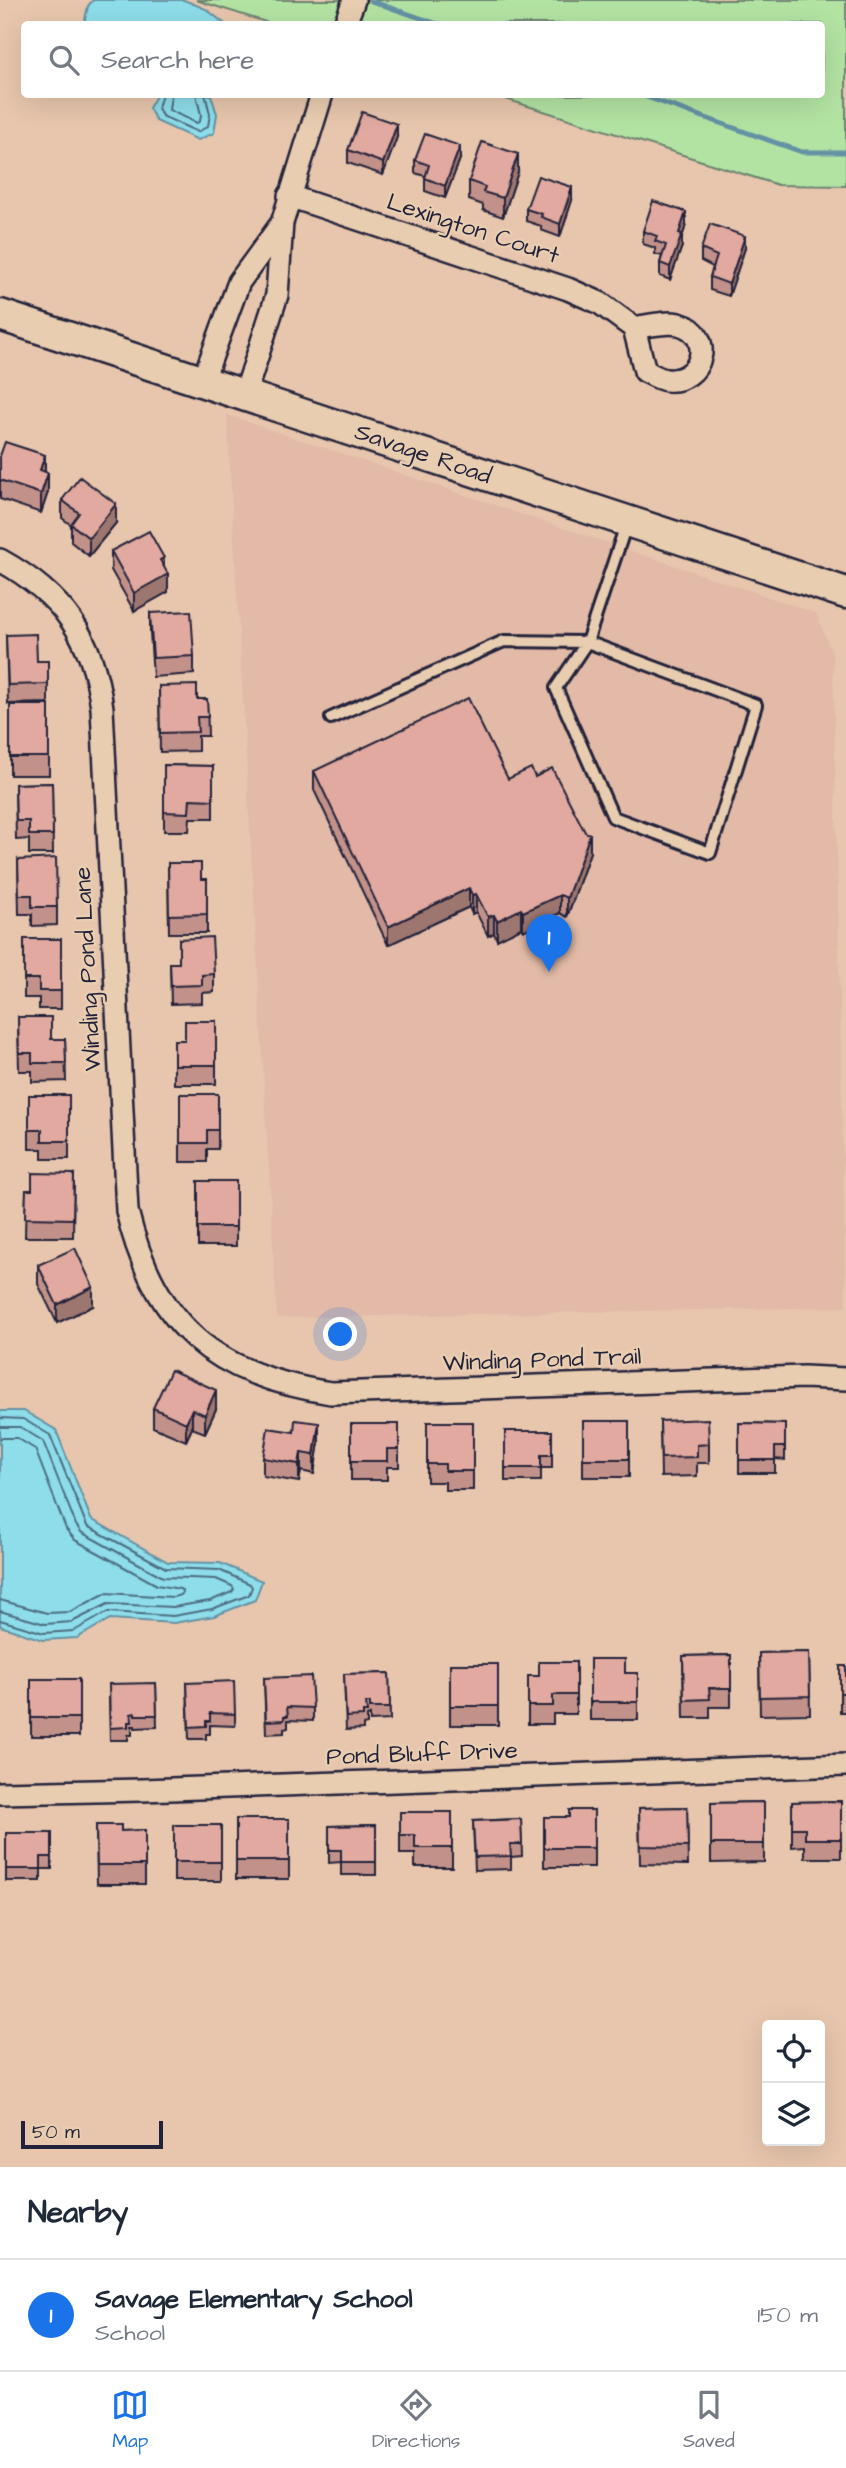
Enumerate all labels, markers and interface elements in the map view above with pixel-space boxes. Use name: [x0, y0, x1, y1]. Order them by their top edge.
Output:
search box: [21, 21, 825, 98]
icon: search: [45, 41, 83, 79]
text: Search here: [101, 42, 254, 78]
street label: Lexington Court: [382, 185, 564, 274]
street label: Savage Road: [350, 415, 496, 494]
street label: Winding Pond Lane: [66, 866, 111, 1072]
pin: 1: [526, 914, 572, 972]
your location: [323, 1317, 357, 1351]
street label: Winding Pond Trail: [442, 1340, 642, 1381]
street label: Pond Bluff Drive: [326, 1734, 518, 1774]
map controls: [762, 2020, 825, 2146]
button: locate: [762, 2020, 825, 2083]
button: layers: [762, 2083, 825, 2146]
scale bar: [21, 2118, 163, 2150]
text: 50 m: [32, 2119, 80, 2146]
text: Nearby: [28, 2192, 128, 2234]
text: Savage Elementary School: [95, 2281, 413, 2317]
text: 1: [50, 2299, 52, 2331]
text: 150 m: [757, 2299, 818, 2331]
text: School: [95, 2317, 165, 2349]
tab: Map: [111, 2386, 149, 2455]
tab: Directions: [372, 2386, 460, 2455]
tab: Saved: [683, 2386, 735, 2455]

